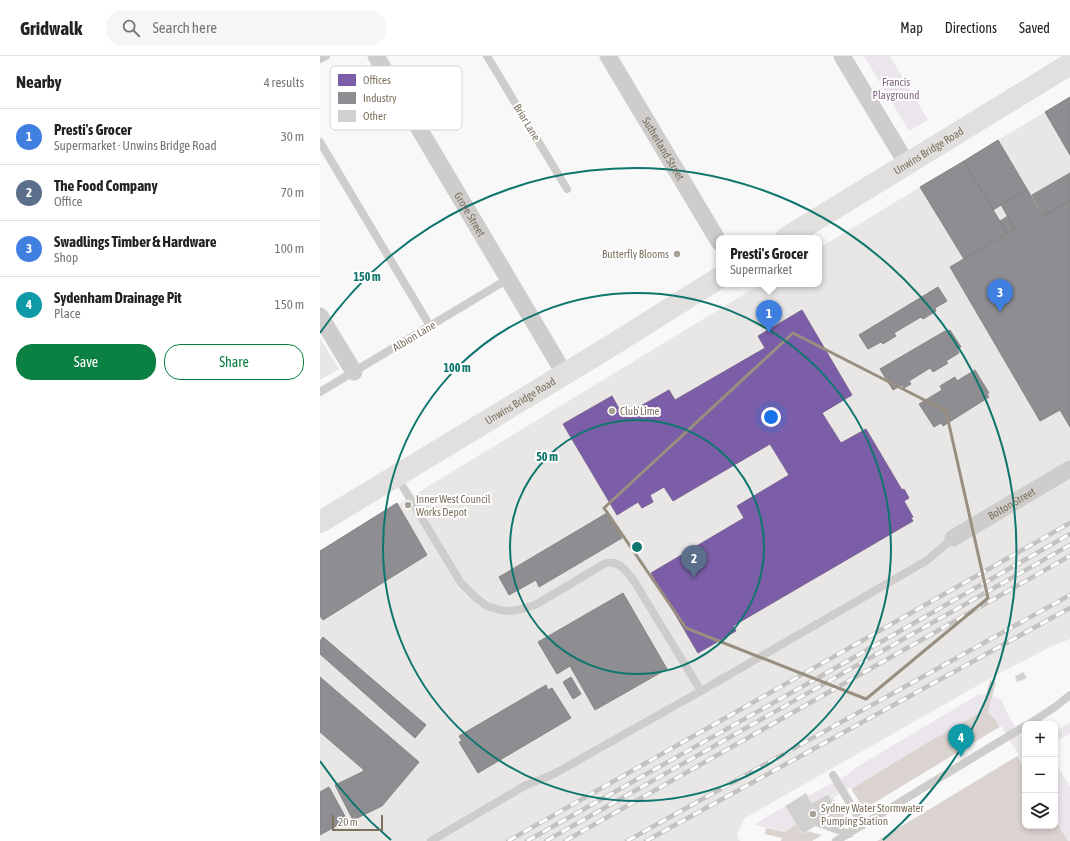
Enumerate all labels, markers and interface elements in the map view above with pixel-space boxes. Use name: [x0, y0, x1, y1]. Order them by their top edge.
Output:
search box: [106, 10, 386, 46]
text: Gridwalk: [20, 17, 82, 39]
icon: search: [120, 17, 142, 39]
text: Search here: [152, 19, 217, 36]
text: Map: [900, 20, 923, 36]
text: Directions: [945, 20, 997, 36]
text: Saved: [1019, 20, 1050, 36]
legend: [330, 66, 462, 130]
text: Nearby: [16, 72, 62, 92]
text: Offices: [363, 74, 391, 86]
text: 4 results: [264, 75, 304, 90]
park label: Francis Playground: [873, 76, 919, 101]
text: Industry: [363, 92, 397, 104]
street label: Briar Lane: [511, 102, 543, 142]
text: Other: [363, 110, 387, 122]
street label: Sutherland Street: [640, 115, 687, 182]
text: Presti's Grocer: [54, 121, 132, 138]
street label: Unwins Bridge Road: [891, 125, 966, 177]
text: 1: [26, 129, 32, 144]
text: 30 m: [281, 129, 304, 144]
text: Supermarket · Unwins Bridge Road: [54, 138, 217, 153]
text: The Food Company: [54, 177, 158, 194]
text: 2: [26, 185, 32, 200]
text: 70 m: [281, 185, 304, 200]
street label: Grove Street: [452, 190, 488, 239]
text: Office: [54, 194, 82, 209]
text: Swadlings Timber & Hardware: [54, 233, 217, 250]
popup: [716, 235, 822, 287]
text: 3: [26, 241, 32, 256]
text: 100 m: [275, 241, 304, 256]
text: Presti's Grocer: [730, 245, 808, 262]
place label: Butterfly Blooms: [602, 248, 669, 260]
marker: Butterfly Blooms: [672, 249, 682, 259]
text: Shop: [54, 250, 78, 265]
text: Supermarket: [730, 262, 792, 277]
text: 150 m: [353, 270, 381, 284]
pin: 3: [987, 279, 1013, 312]
text: Sydenham Drainage Pit: [54, 289, 182, 306]
text: 4: [26, 297, 32, 312]
text: 150 m: [275, 297, 304, 312]
pin: 1: [756, 300, 782, 333]
text: Place: [54, 306, 81, 321]
street label: Albion Lane: [390, 319, 438, 353]
button: Save: [16, 344, 156, 380]
button: Share: [164, 344, 304, 380]
text: 100 m: [443, 361, 471, 375]
street label: Unwins Bridge Road: [483, 375, 558, 427]
place label: Club Lime: [620, 405, 660, 417]
marker: Club Lime: [607, 406, 617, 416]
your location: [761, 407, 781, 427]
text: 50 m: [536, 450, 558, 464]
street label: Bolton Street: [986, 485, 1037, 522]
place label: Inner West Council Works Depot: [416, 493, 491, 518]
marker: Inner West Council Works Depot: [403, 500, 413, 510]
centre of rings: [630, 540, 644, 554]
pin: 2: [681, 545, 707, 578]
map controls: [1022, 721, 1058, 829]
button: +: [1022, 721, 1058, 757]
pin: 4: [948, 724, 974, 757]
button: −: [1022, 757, 1058, 793]
button: layers: [1022, 793, 1058, 829]
place label: Sydney Water Stormwater Pumping Station: [821, 802, 925, 827]
marker: Sydney Water Stormwater Pumping Station: [808, 809, 818, 819]
scale bar: [332, 813, 383, 832]
text: 20 m: [338, 816, 358, 828]

